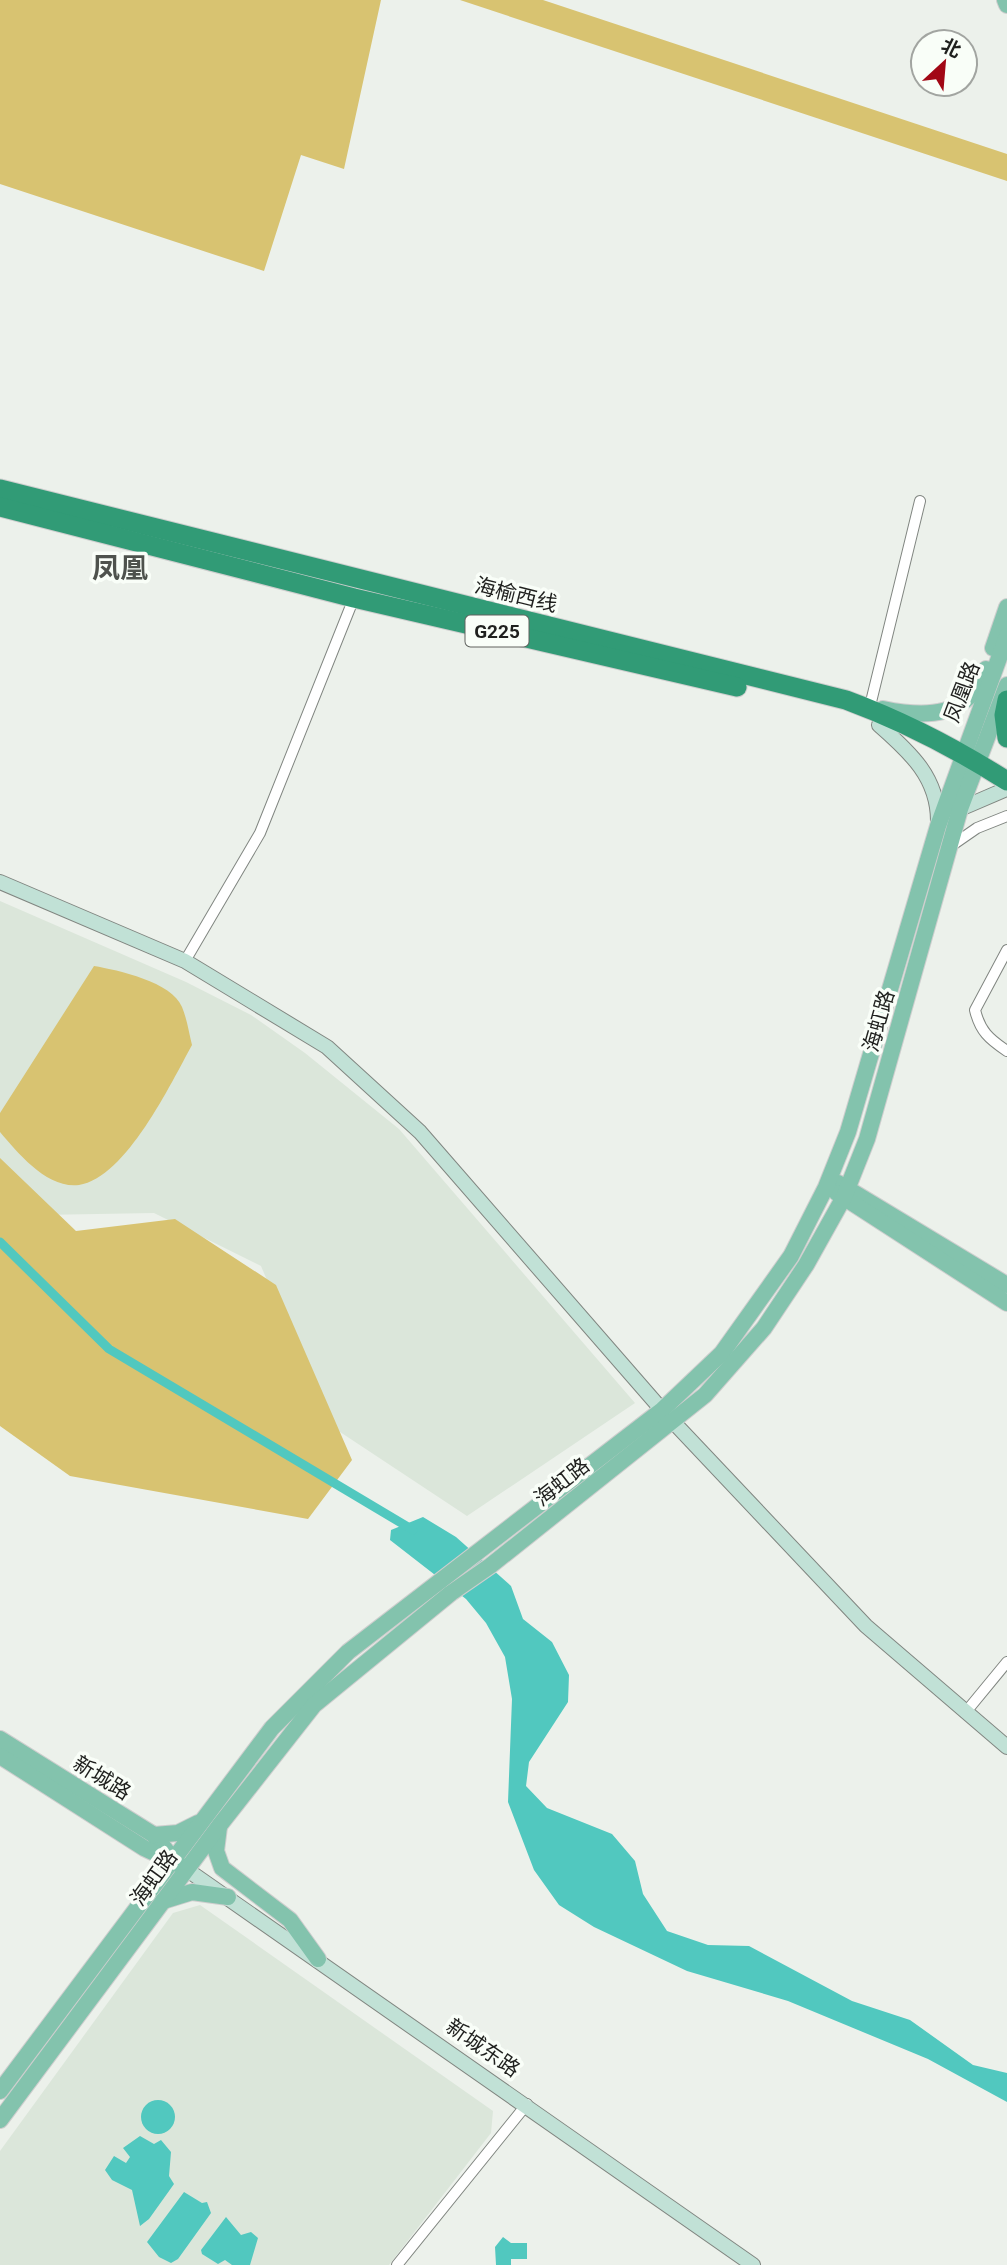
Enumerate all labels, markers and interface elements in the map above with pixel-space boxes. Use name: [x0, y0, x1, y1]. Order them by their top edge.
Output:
north arrow: [909, 28, 979, 98]
text: 北: [938, 34, 965, 63]
district label: 凤凰: [92, 552, 148, 585]
street label: 海榆西线: [472, 573, 560, 617]
road number: G225: [466, 616, 528, 646]
street label: 凤凰路: [940, 658, 984, 726]
street label: 海虹路: [859, 987, 899, 1055]
street label: 海虹路: [530, 1453, 594, 1511]
street label: 新城路: [69, 1751, 135, 1805]
street label: 海虹路: [126, 1845, 182, 1911]
street label: 新城东路: [442, 2014, 524, 2082]

